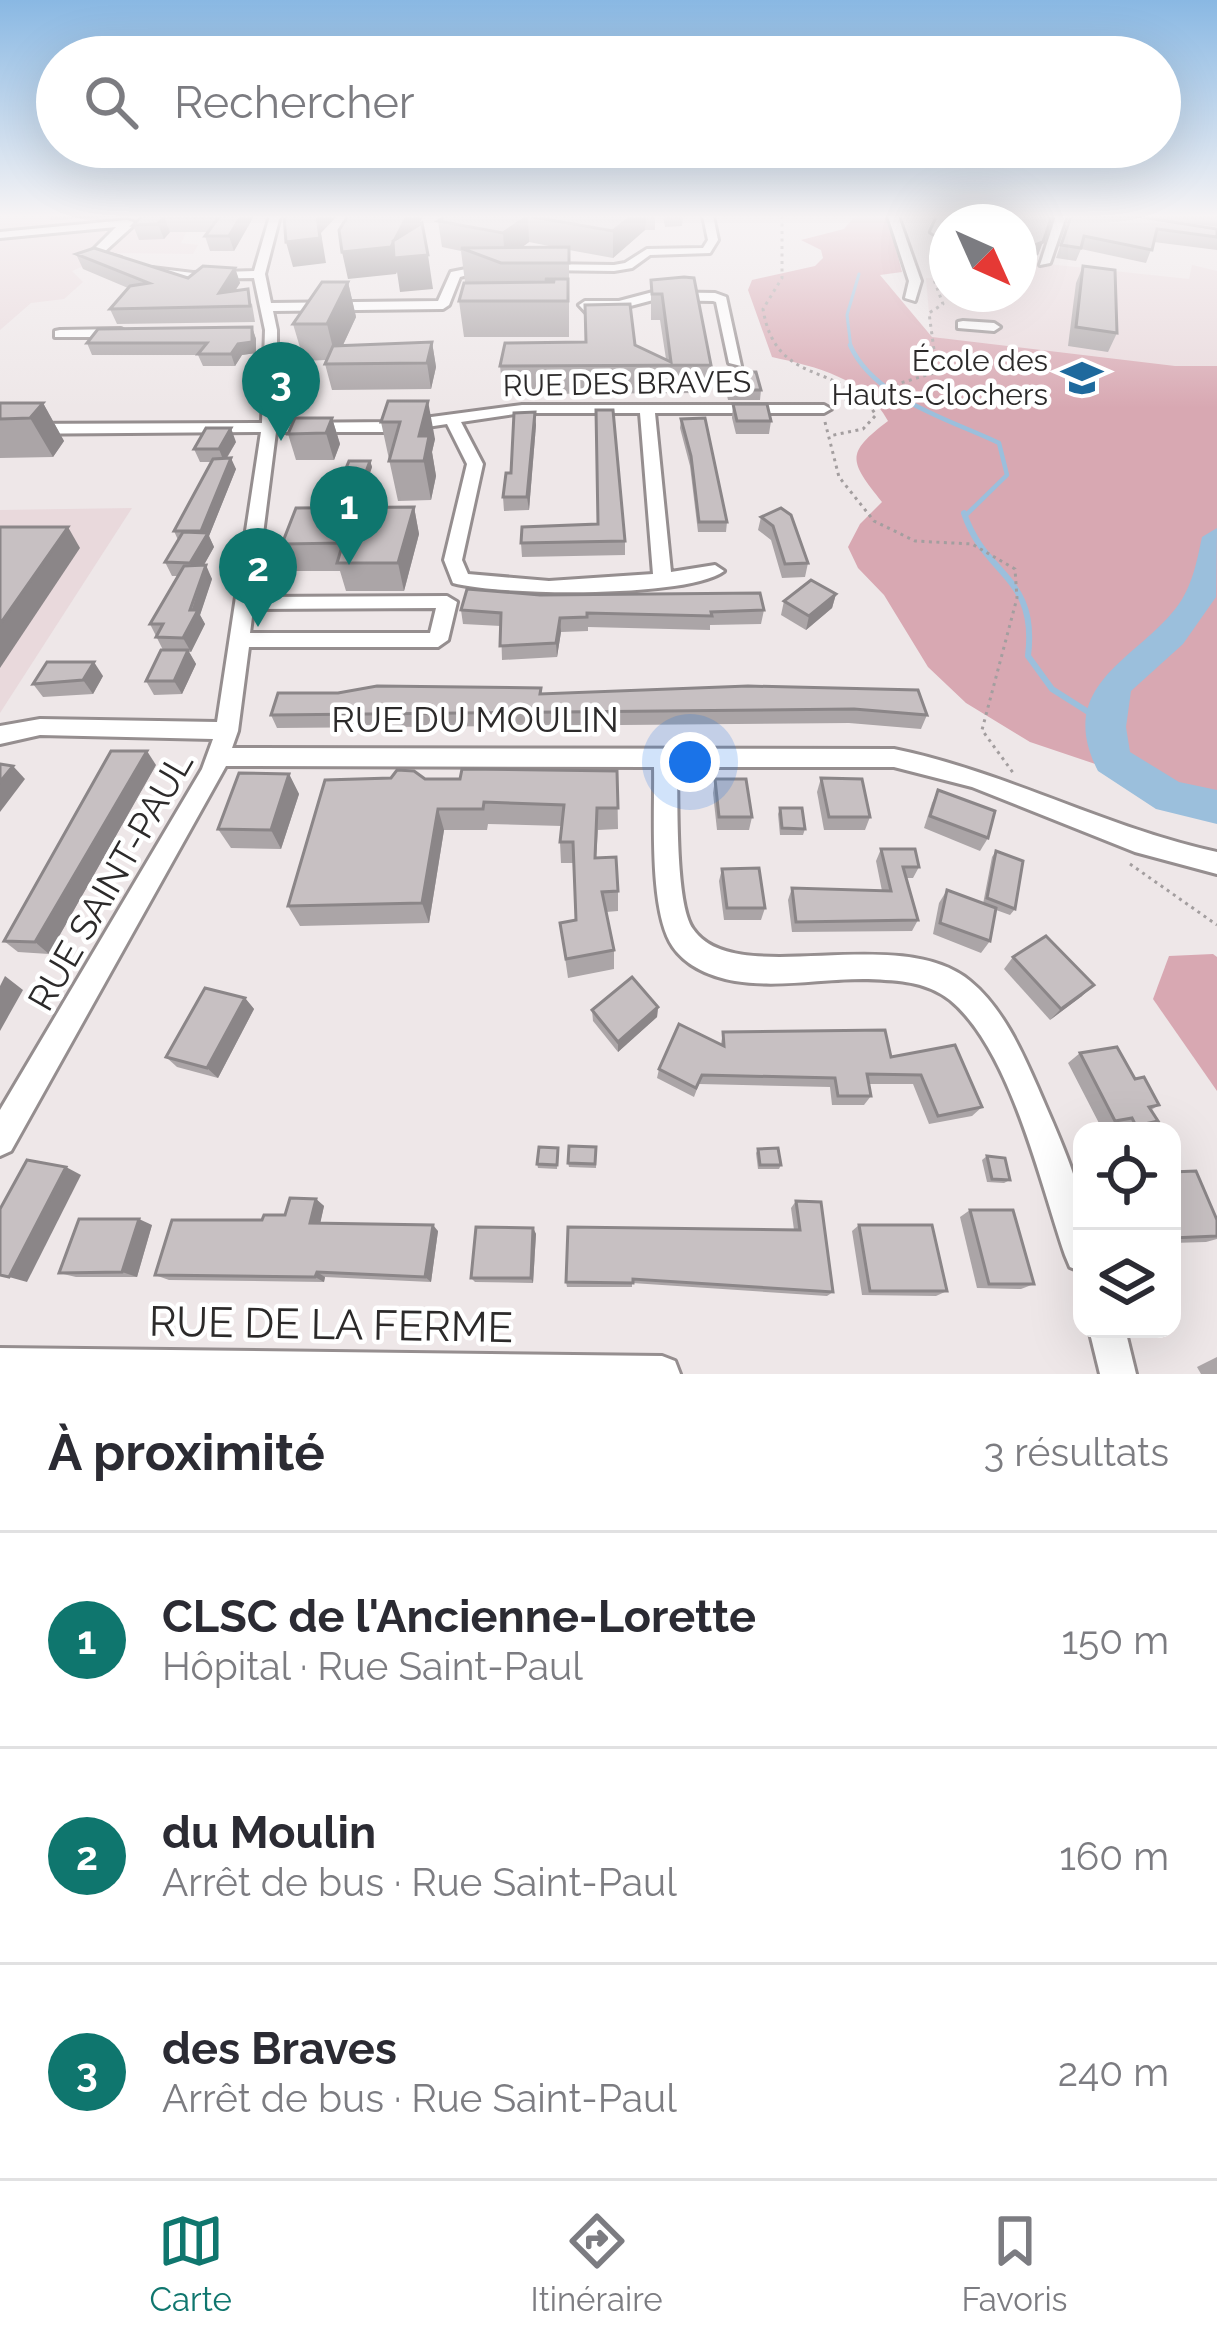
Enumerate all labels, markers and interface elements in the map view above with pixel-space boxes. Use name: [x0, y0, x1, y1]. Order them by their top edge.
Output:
search box: [36, 36, 1181, 168]
icon: search: [78, 69, 144, 135]
text: Rechercher: [174, 76, 415, 129]
north arrow: [929, 204, 1037, 312]
pin: 3: [242, 342, 320, 441]
place label: École des Hauts-Clochers: [831, 343, 1048, 412]
school or university icon: École des Hauts-Clochers: [1059, 355, 1105, 401]
street label: RUE DES BRAVES: [503, 364, 751, 403]
pin: 1: [310, 466, 388, 565]
pin: 2: [219, 528, 297, 627]
street label: RUE DU MOULIN: [331, 698, 619, 740]
your location: [660, 732, 720, 792]
street label: RUE SAINT-PAUL: [19, 744, 201, 1018]
map controls: [1073, 1122, 1181, 1338]
button: locate: [1073, 1122, 1181, 1230]
button: layers: [1073, 1230, 1181, 1338]
street label: RUE DE LA FERME: [148, 1297, 513, 1352]
text: À proximité: [48, 1422, 325, 1482]
text: 3 résultats: [984, 1429, 1169, 1475]
text: CLSC de l'Ancienne-Lorette: [162, 1590, 756, 1643]
text: 1: [77, 1617, 97, 1663]
text: 150 m: [1061, 1617, 1169, 1663]
text: Hôpital · Rue Saint-Paul: [162, 1643, 583, 1689]
text: du Moulin: [162, 1806, 376, 1859]
text: 2: [76, 1833, 98, 1879]
text: 160 m: [1059, 1833, 1169, 1879]
text: Arrêt de bus · Rue Saint-Paul: [162, 1859, 677, 1905]
text: des Braves: [162, 2022, 397, 2075]
text: 3: [76, 2049, 98, 2095]
text: 240 m: [1058, 2049, 1169, 2095]
text: Arrêt de bus · Rue Saint-Paul: [162, 2075, 677, 2121]
tab: Carte: [149, 2208, 232, 2319]
tab: Itinéraire: [531, 2208, 663, 2319]
tab: Favoris: [961, 2208, 1068, 2319]

